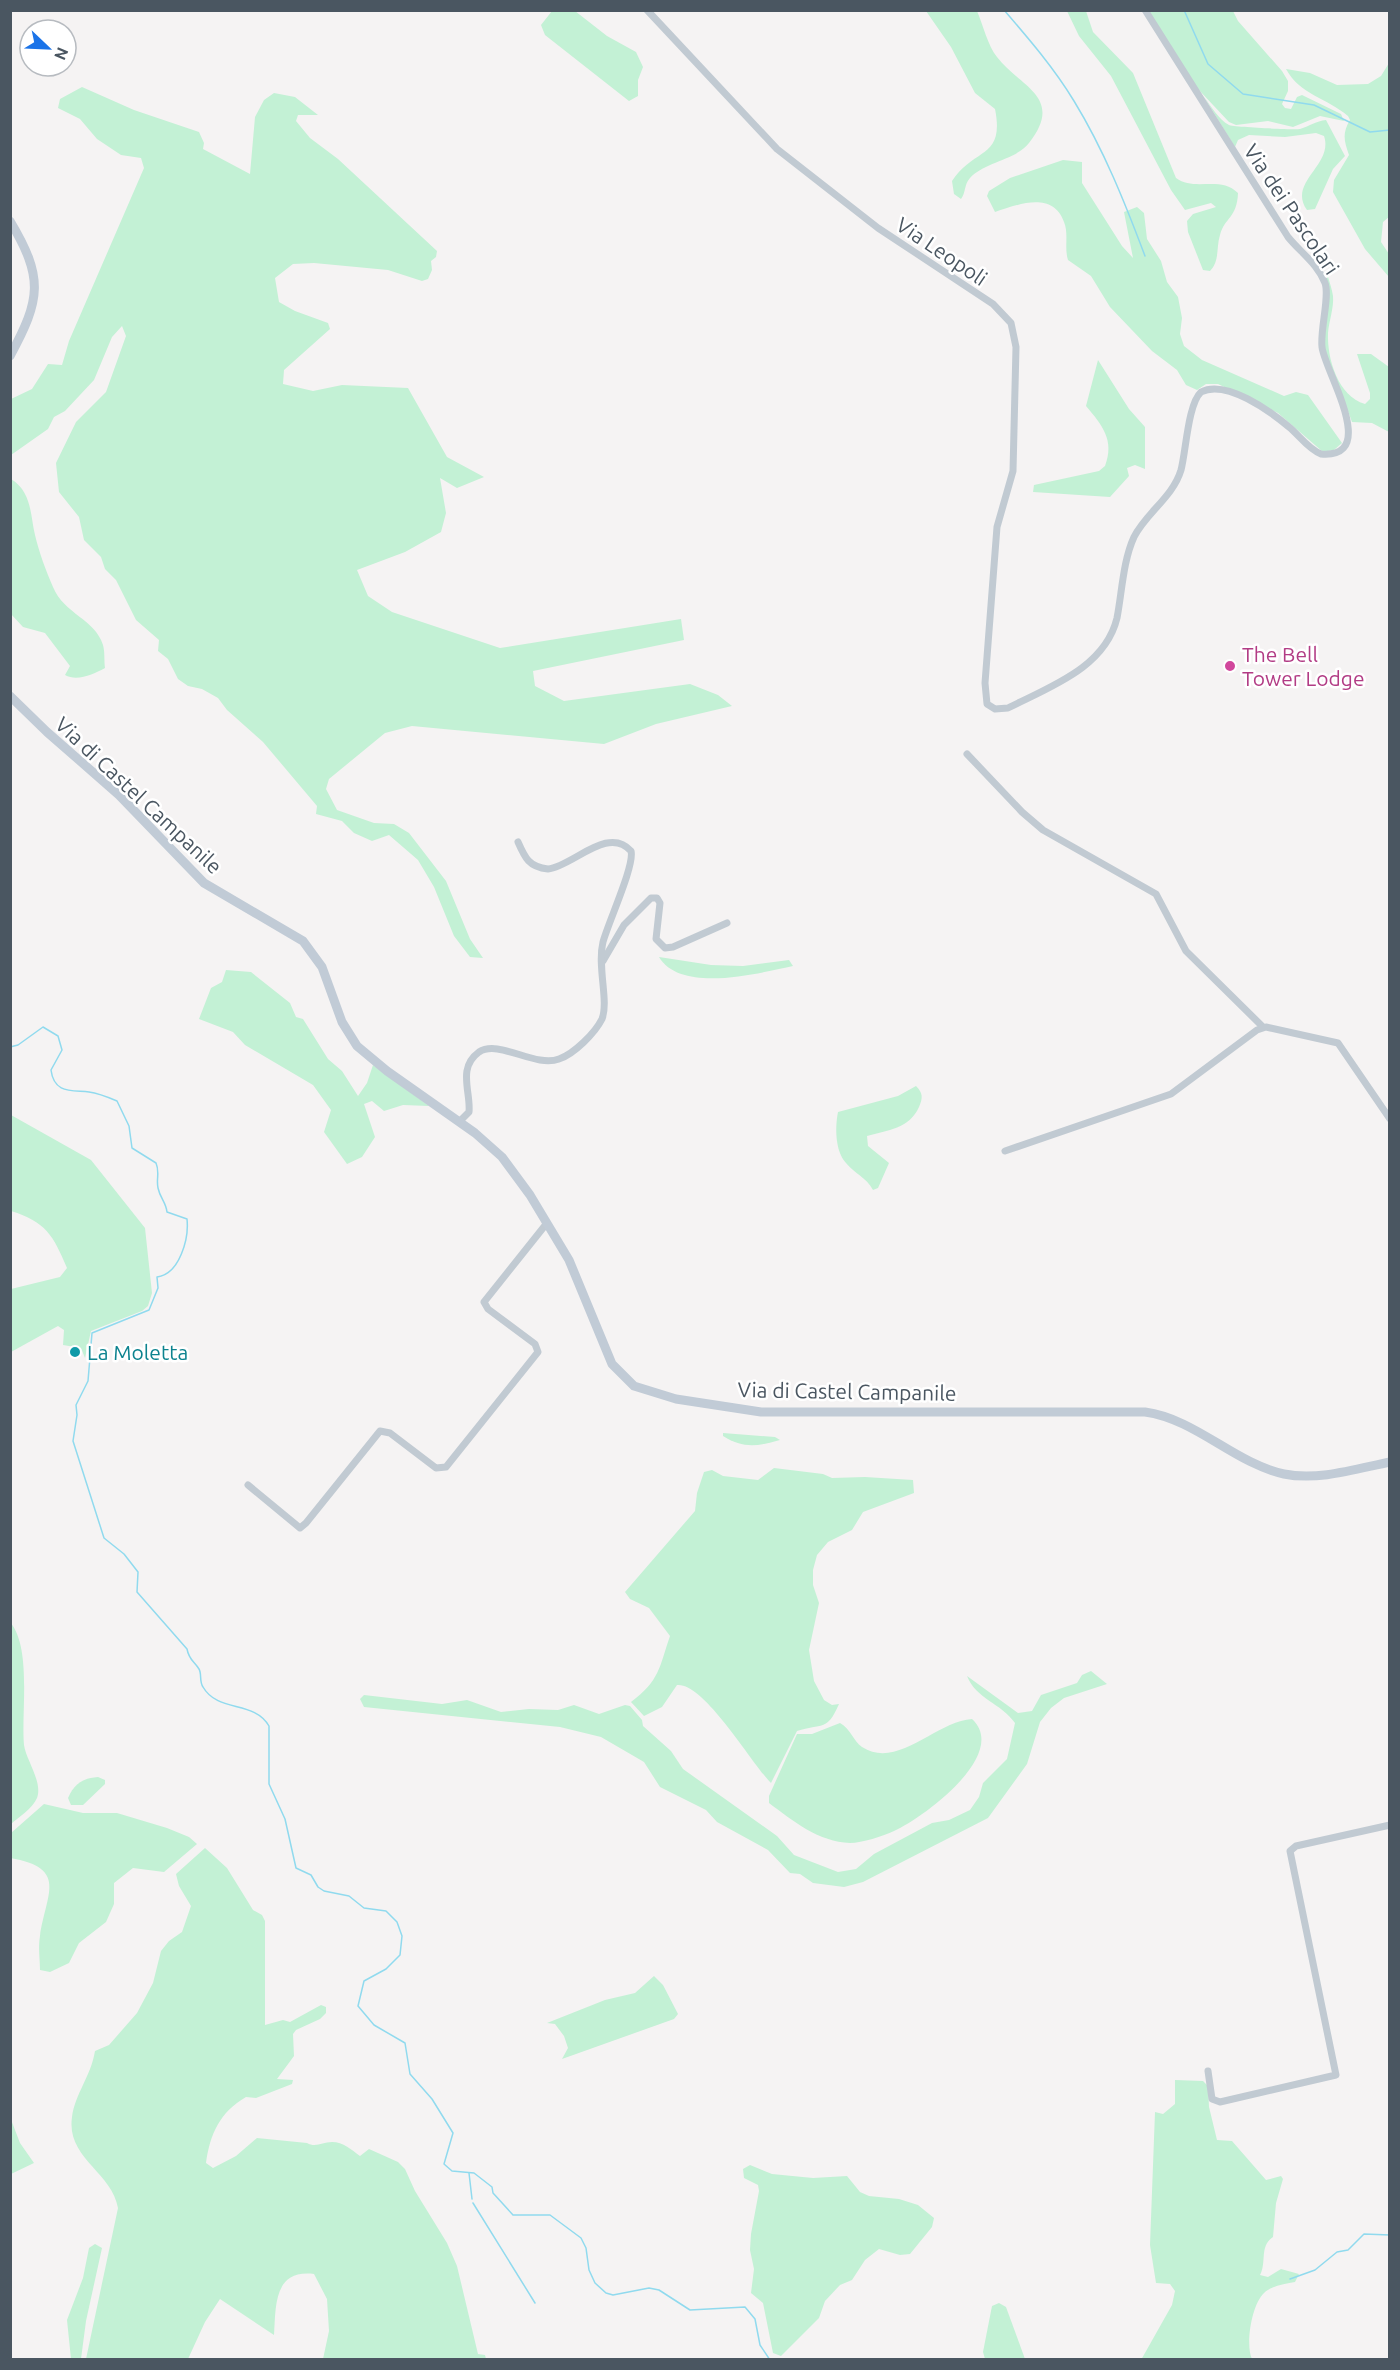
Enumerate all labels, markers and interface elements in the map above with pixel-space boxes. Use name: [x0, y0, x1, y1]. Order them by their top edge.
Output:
north arrow: [18, 18, 78, 78]
text: N: [51, 45, 72, 63]
street label: Via dei Pascolari: [1240, 139, 1344, 279]
street label: Via Leopoli: [892, 212, 992, 290]
place label: The Bell Tower Lodge: [1242, 642, 1365, 690]
marker: The Bell Tower Lodge: [1223, 659, 1237, 673]
street label: Via di Castel Campanile: [51, 712, 227, 878]
place label: La Moletta: [87, 1340, 188, 1364]
marker: La Moletta: [68, 1345, 82, 1359]
street label: Via di Castel Campanile: [737, 1377, 957, 1405]

